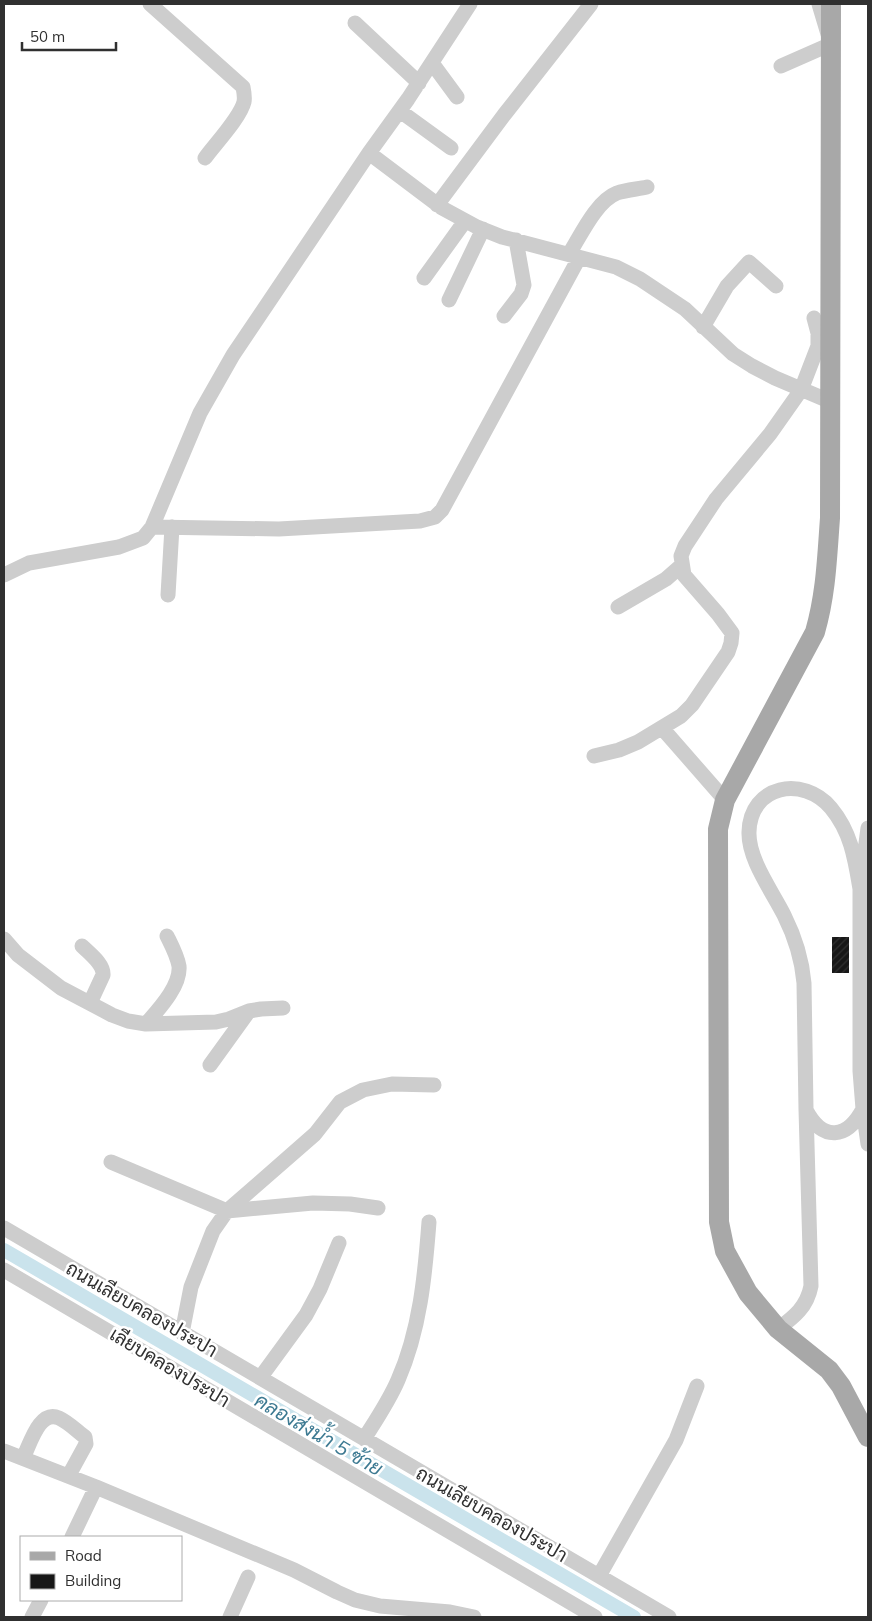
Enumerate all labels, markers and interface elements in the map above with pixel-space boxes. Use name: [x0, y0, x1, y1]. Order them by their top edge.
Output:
scale bar: [22, 20, 116, 52]
text: 50 m: [30, 27, 65, 46]
street label: ถนนเลียบคลองประปา: [62, 1256, 222, 1362]
street label: เลียบคลองประปา: [106, 1322, 234, 1412]
water label: คลองส่งน้ำ 5 ซ้าย: [251, 1383, 390, 1481]
street label: ถนนเลียบคลองประปา: [412, 1461, 572, 1567]
legend: [20, 1536, 182, 1601]
text: Road: [65, 1546, 102, 1565]
text: Building: [65, 1571, 121, 1590]

